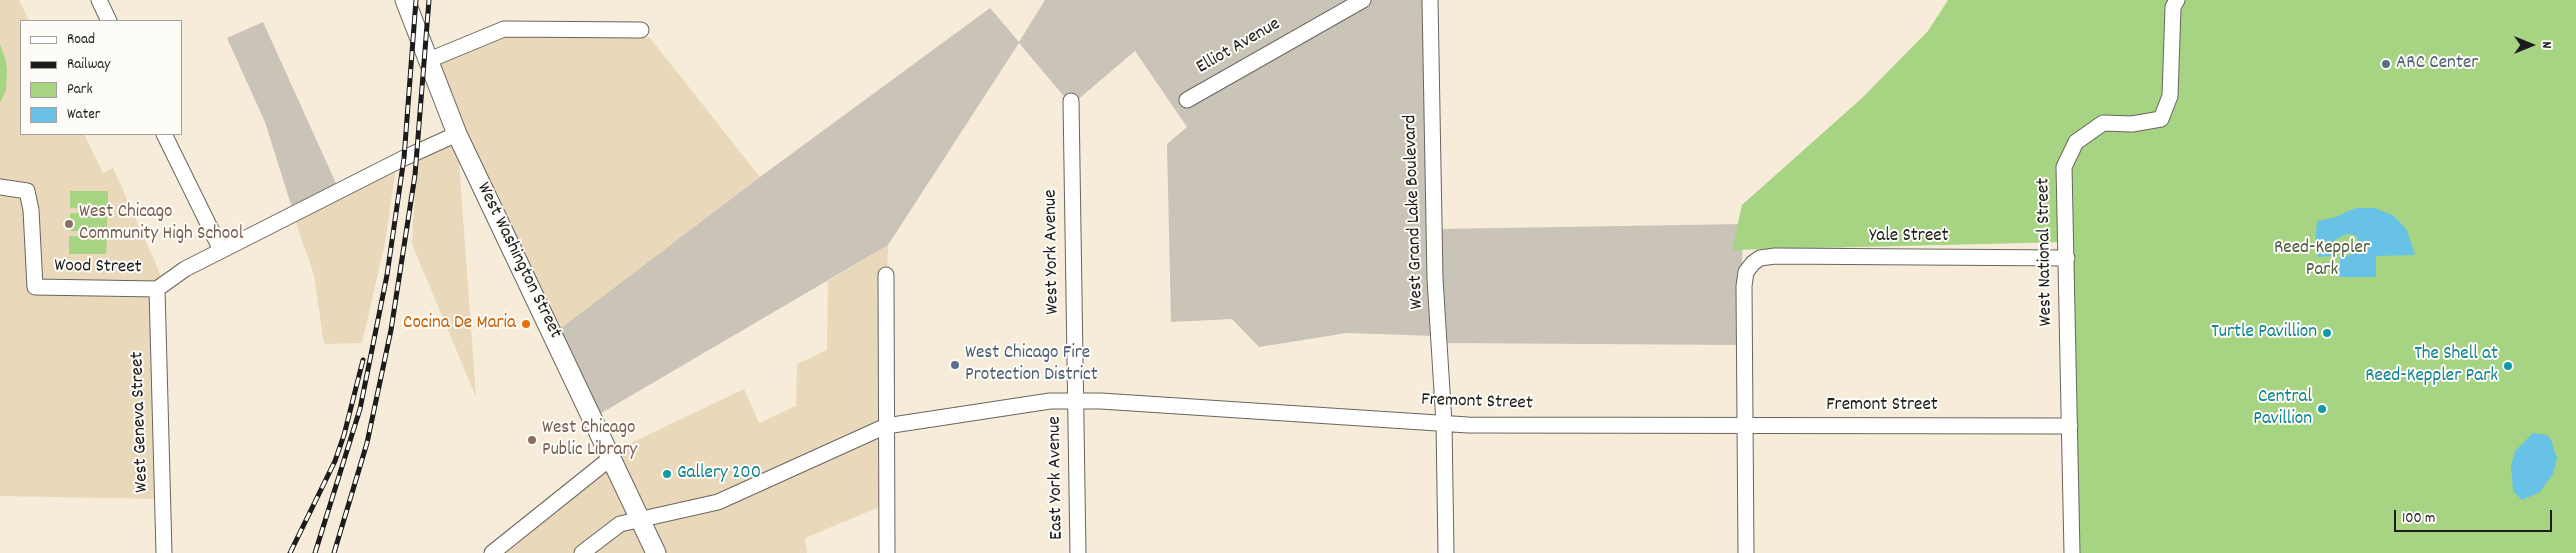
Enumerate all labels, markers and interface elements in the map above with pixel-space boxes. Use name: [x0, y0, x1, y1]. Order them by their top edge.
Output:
street label: Elliot Avenue: [1193, 14, 1285, 80]
legend: [20, 20, 182, 135]
north arrow: [2506, 20, 2556, 70]
text: Road: [67, 29, 95, 51]
text: N: [2536, 42, 2556, 48]
place label: ARC Center: [2396, 53, 2478, 75]
text: Railway: [67, 54, 110, 76]
marker: ARC Center: [2380, 58, 2392, 70]
text: Park: [67, 79, 93, 101]
text: Water: [67, 104, 100, 126]
street label: West Grand Lake Boulevard: [1400, 114, 1430, 310]
street label: West National Street: [2033, 178, 2059, 326]
street label: West Washington Street: [470, 179, 566, 343]
street label: West York Avenue: [1041, 189, 1065, 315]
place label: West Chicago Community High School: [79, 202, 243, 246]
marker: West Chicago Community High School: [63, 218, 75, 230]
street label: Yale Street: [1869, 226, 1949, 248]
park label: Reed-Keppler Park: [2274, 238, 2370, 282]
street label: Wood Street: [54, 256, 142, 280]
place label: Cocina De Maria: [403, 313, 516, 335]
marker: Cocina De Maria: [520, 318, 532, 330]
place label: Turtle Pavillion: [2211, 322, 2317, 344]
marker: Turtle Pavillion: [2321, 327, 2333, 339]
place label: West Chicago Fire Protection District: [965, 343, 1098, 387]
place label: The Shell at Reed-Keppler Park: [2365, 344, 2498, 388]
street label: West Geneva Street: [127, 351, 155, 493]
marker: West Chicago Fire Protection District: [949, 359, 961, 371]
marker: The Shell at Reed-Keppler Park: [2502, 360, 2514, 372]
place label: Central Pavillion: [2253, 387, 2312, 431]
street label: Fremont Street: [1421, 390, 1533, 416]
street label: Fremont Street: [1826, 395, 1938, 417]
marker: Central Pavillion: [2316, 403, 2328, 415]
street label: East York Avenue: [1045, 416, 1069, 540]
place label: West Chicago Public Library: [542, 418, 637, 462]
marker: West Chicago Public Library: [526, 434, 538, 446]
place label: Gallery 200: [677, 463, 761, 485]
marker: Gallery 200: [661, 468, 673, 480]
scale bar: [2396, 500, 2554, 532]
text: 100 m: [2402, 508, 2435, 530]

